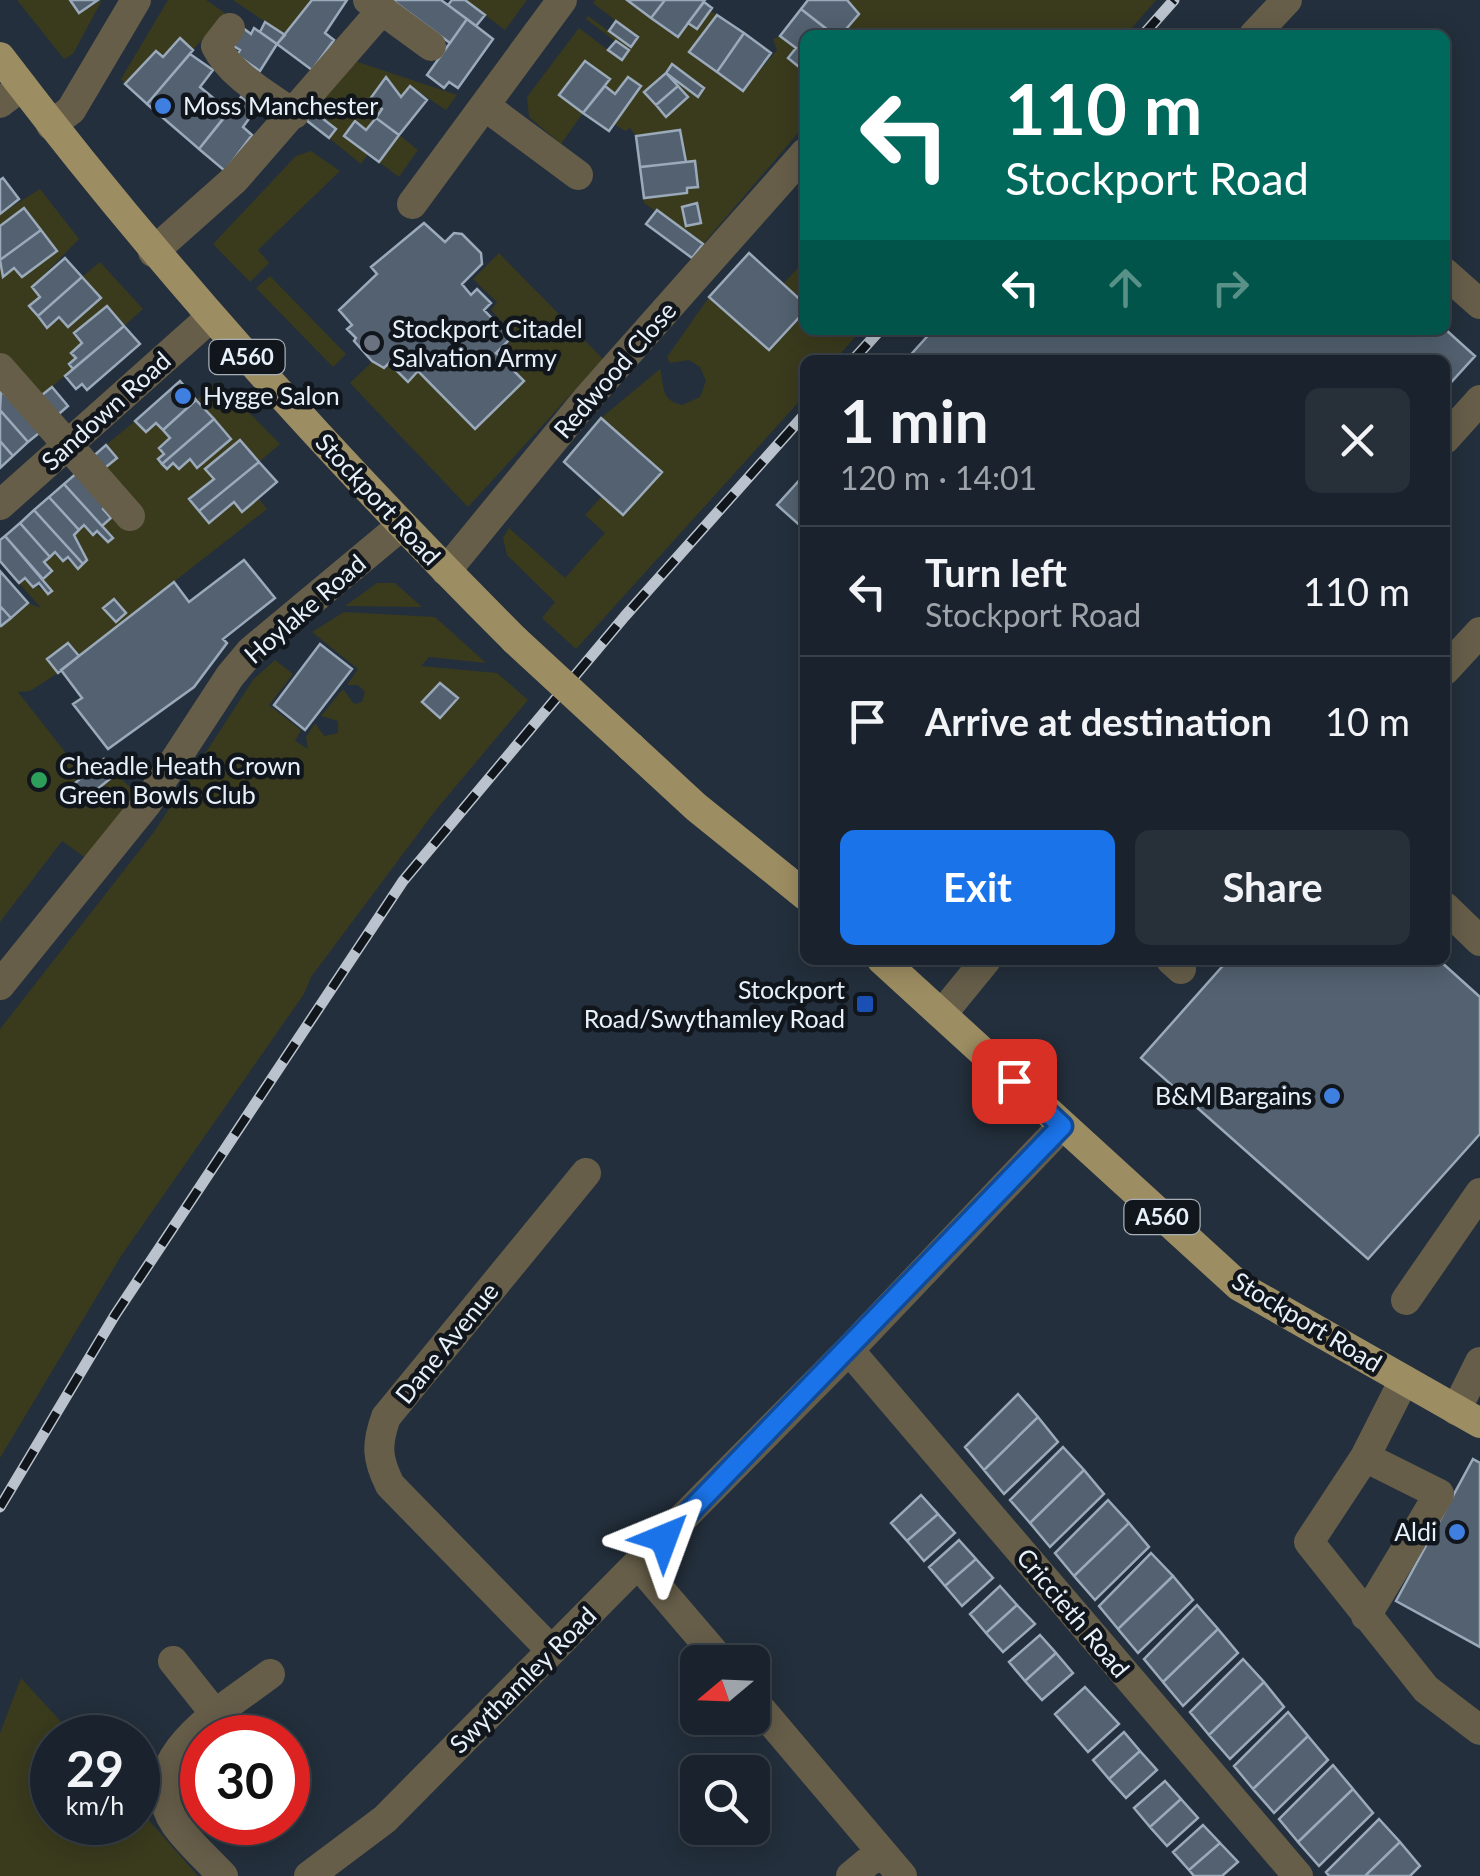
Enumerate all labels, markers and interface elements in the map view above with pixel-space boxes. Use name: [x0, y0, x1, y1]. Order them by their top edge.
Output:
text: 110 m: [1005, 66, 1202, 150]
icon: left: [840, 70, 970, 200]
place label: Moss Manchester: [183, 90, 378, 120]
marker: Moss Manchester: [152, 95, 174, 117]
text: Stockport Road: [1005, 151, 1309, 205]
icon: left: [993, 260, 1048, 315]
icon: ahead: [1098, 260, 1153, 315]
icon: right: [1203, 260, 1258, 315]
street label: Redwood Close: [547, 295, 682, 444]
place label: Stockport Citadel Salvation Army: [392, 313, 583, 372]
marker: Stockport Citadel Salvation Army: [361, 332, 383, 354]
road number: A560: [210, 340, 284, 374]
street label: Sandown Road: [35, 345, 176, 476]
place label: Hygge Salon: [203, 380, 340, 410]
text: 1 min: [840, 384, 989, 456]
marker: Hygge Salon: [172, 385, 194, 407]
button: close: [1305, 388, 1410, 493]
street label: Stockport Road: [310, 426, 447, 570]
text: 120 m · 14:01: [840, 458, 1037, 497]
street label: Hoylake Road: [238, 547, 371, 669]
text: Turn left: [925, 549, 1067, 595]
icon: left: [840, 564, 895, 619]
text: 110 m: [1303, 568, 1410, 614]
text: Stockport Road: [925, 595, 1141, 634]
icon: arrive: [840, 694, 895, 749]
text: Arrive at destination: [925, 698, 1272, 744]
text: 10 m: [1325, 698, 1410, 744]
place label: Cheadle Heath Crown Green Bowls Club: [59, 750, 301, 809]
marker: Cheadle Heath Crown Green Bowls Club: [28, 769, 50, 791]
button: Exit: [840, 830, 1115, 945]
button: Share: [1135, 830, 1410, 945]
place label: Stockport Road/Swythamley Road: [584, 974, 845, 1033]
marker: Stockport Road/Swythamley Road: [854, 993, 876, 1015]
pin: [972, 1039, 1057, 1124]
icon: arrive: [987, 1054, 1042, 1109]
place label: B&M Bargains: [1155, 1080, 1312, 1110]
marker: B&M Bargains: [1321, 1085, 1343, 1107]
road number: A560: [1124, 1200, 1200, 1234]
street label: Stockport Road: [1227, 1265, 1388, 1377]
street label: Dane Avenue: [388, 1276, 504, 1409]
position arrow: [612, 1486, 716, 1590]
place label: Aldi: [1394, 1516, 1437, 1546]
marker: Aldi: [1446, 1521, 1468, 1543]
street label: Criccieth Road: [1011, 1542, 1136, 1683]
street label: Swythamley Road: [443, 1600, 602, 1759]
north arrow: [680, 1645, 770, 1735]
map controls: [680, 1645, 770, 1845]
speed limit sign: 30: [180, 1715, 310, 1845]
text: 29: [66, 1738, 124, 1798]
button: search: [680, 1755, 770, 1845]
text: km/h: [66, 1790, 124, 1820]

